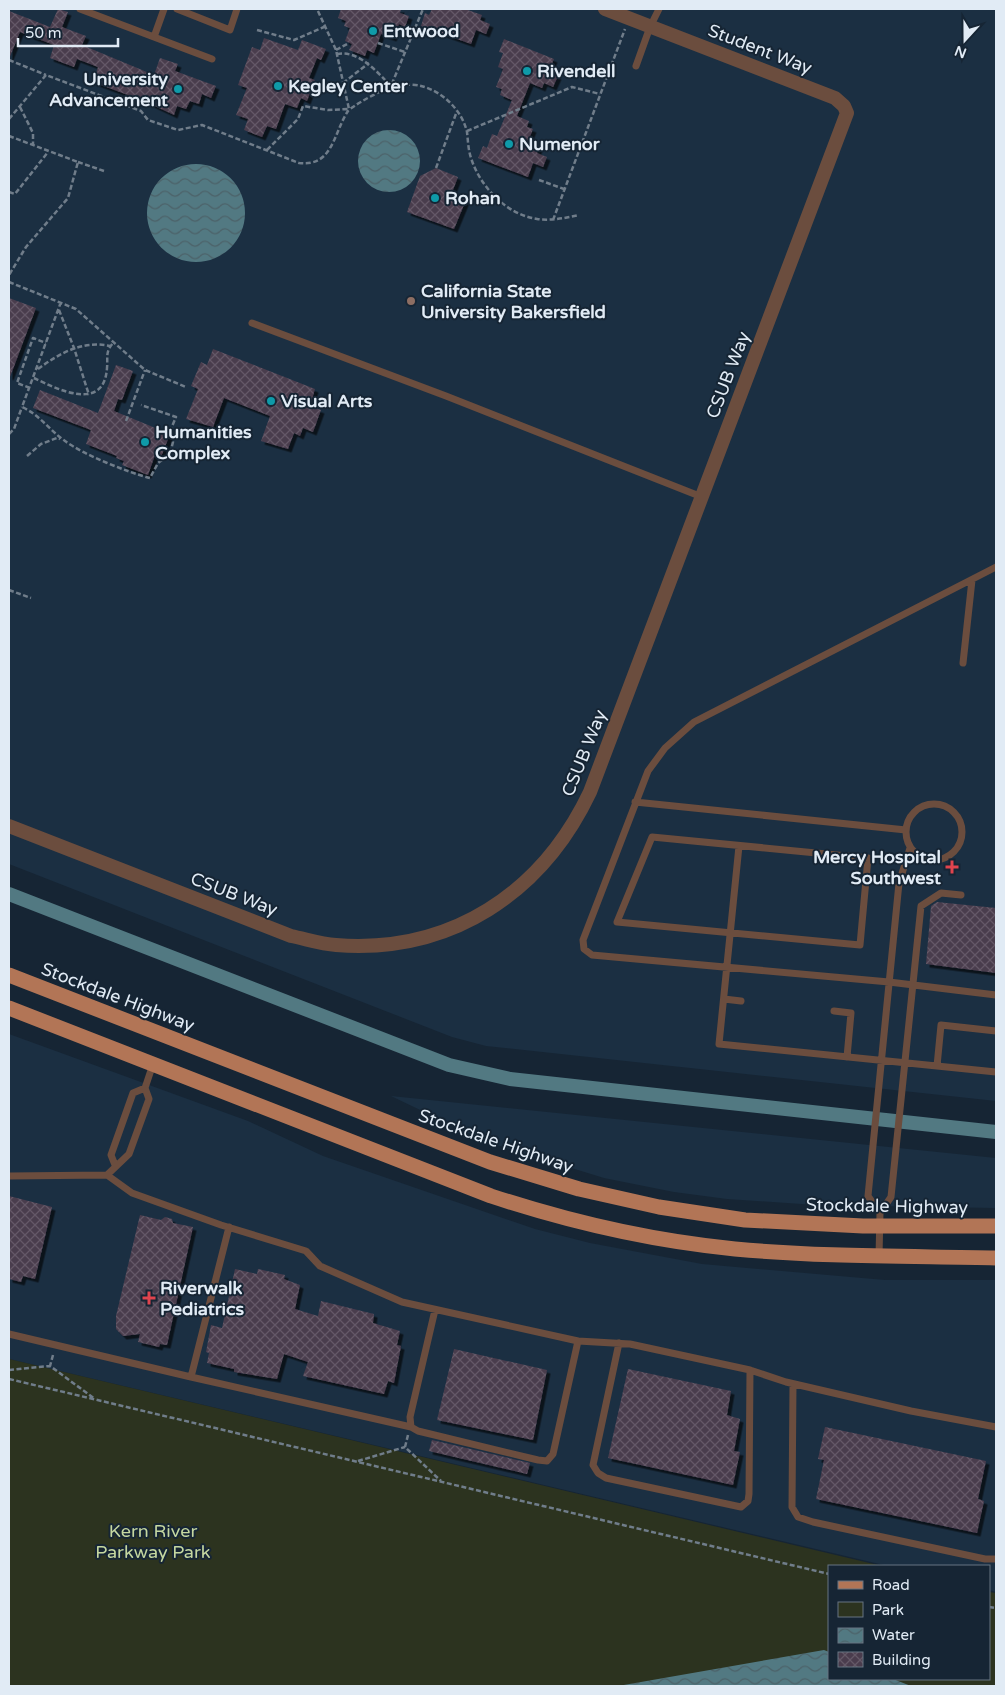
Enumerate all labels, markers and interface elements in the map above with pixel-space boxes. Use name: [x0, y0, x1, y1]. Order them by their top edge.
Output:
scale bar: [18, 15, 118, 47]
north arrow: [940, 15, 990, 65]
street label: Student Way: [705, 19, 815, 79]
place label: Entwood: [383, 20, 459, 42]
text: 50 m: [25, 24, 62, 42]
marker: Entwood: [367, 25, 379, 37]
text: N: [952, 42, 969, 62]
place label: Rivendell: [537, 60, 615, 82]
marker: Rivendell: [521, 65, 533, 77]
place label: University Advancement: [49, 68, 168, 111]
place label: Kegley Center: [288, 75, 409, 97]
marker: Kegley Center: [272, 80, 284, 92]
marker: University Advancement: [172, 83, 184, 95]
place label: Numenor: [519, 133, 601, 155]
marker: Numenor: [503, 138, 515, 150]
place label: Rohan: [445, 187, 501, 209]
marker: Rohan: [429, 192, 441, 204]
place label: California State University Bakersfield: [421, 280, 606, 323]
marker: California State University Bakersfield: [405, 295, 417, 307]
street label: CSUB Way: [701, 328, 755, 422]
place label: Visual Arts: [281, 390, 373, 412]
marker: Visual Arts: [265, 395, 277, 407]
place label: Humanities Complex: [155, 421, 252, 464]
marker: Humanities Complex: [139, 436, 151, 448]
street label: CSUB Way: [557, 706, 611, 800]
place label: Mercy Hospital Southwest: [813, 846, 941, 889]
marker: Mercy Hospital Southwest: [945, 860, 959, 874]
street label: CSUB Way: [187, 867, 281, 921]
street label: Stockdale Highway: [38, 958, 198, 1036]
street label: Stockdale Highway: [416, 1104, 577, 1178]
street label: Stockdale Highway: [806, 1194, 969, 1218]
place label: Riverwalk Pediatrics: [160, 1277, 245, 1320]
marker: Riverwalk Pediatrics: [142, 1291, 156, 1305]
park label: Kern River Parkway Park: [95, 1520, 211, 1563]
legend: [828, 1565, 990, 1680]
text: Road: [872, 1576, 910, 1594]
text: Park: [872, 1601, 904, 1619]
text: Water: [872, 1626, 915, 1644]
text: Building: [872, 1651, 931, 1669]

